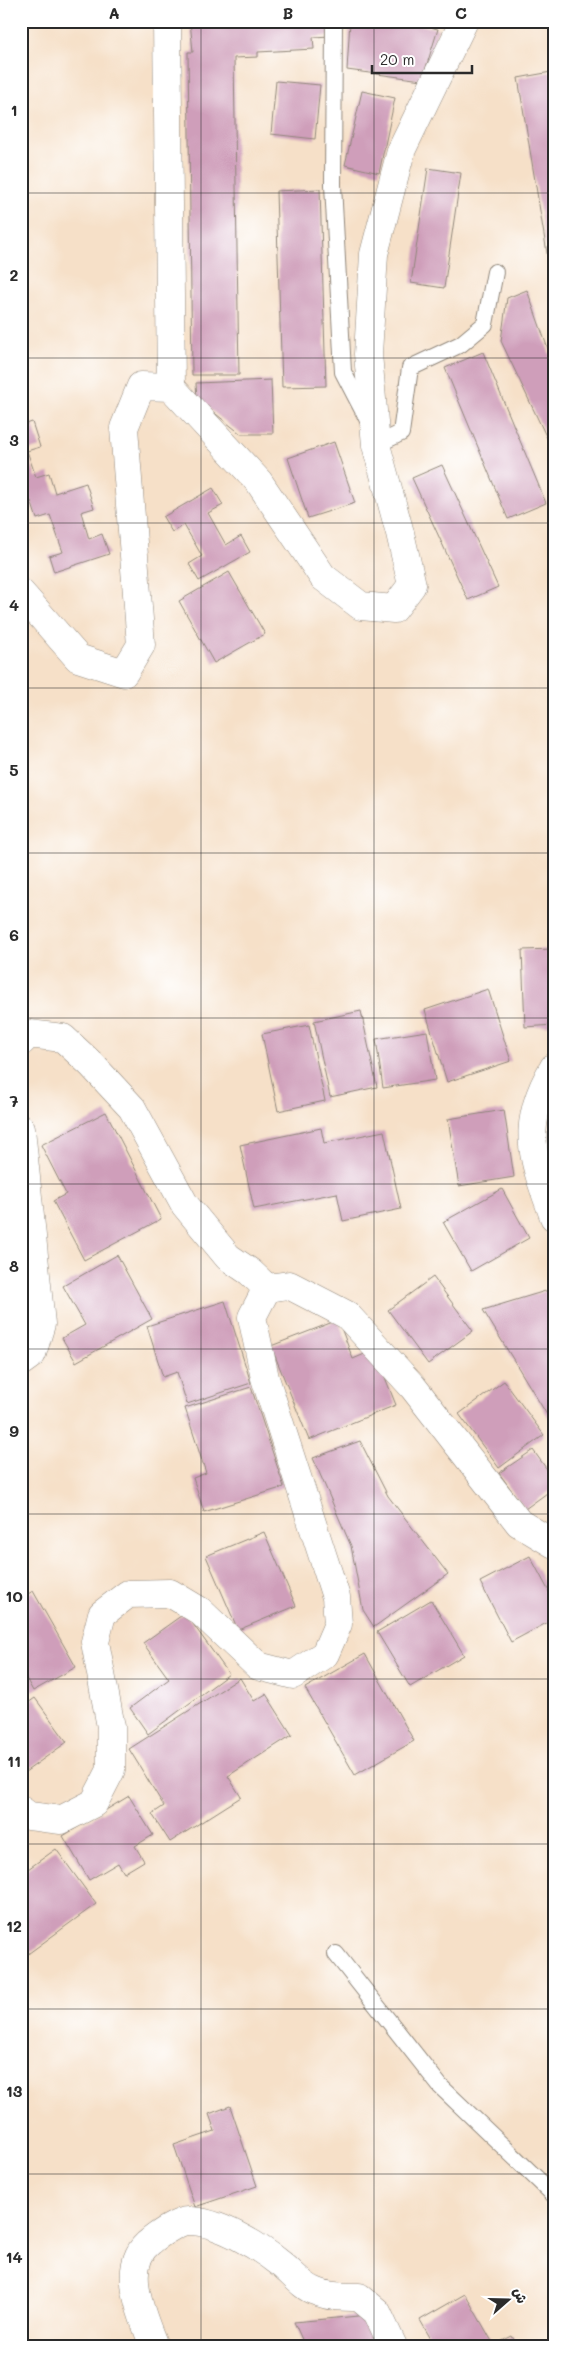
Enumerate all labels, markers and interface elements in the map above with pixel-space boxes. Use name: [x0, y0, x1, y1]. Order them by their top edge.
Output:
text: A: [108, 2, 120, 23]
text: B: [283, 2, 293, 23]
text: C: [455, 2, 467, 23]
scale bar: [372, 42, 472, 74]
text: 20 m: [380, 49, 414, 69]
text: 1: [10, 99, 18, 120]
text: 2: [10, 264, 19, 285]
text: 3: [9, 429, 19, 450]
text: 4: [9, 594, 19, 615]
text: 5: [9, 759, 19, 780]
text: 6: [9, 924, 19, 945]
text: 7: [10, 1090, 19, 1111]
text: 8: [9, 1255, 19, 1276]
text: 9: [9, 1420, 19, 1441]
text: 10: [5, 1585, 23, 1606]
text: 11: [7, 1750, 21, 1771]
text: 12: [6, 1915, 22, 1936]
text: 13: [6, 2080, 23, 2101]
text: 14: [5, 2246, 23, 2267]
north arrow: [482, 2274, 532, 2324]
text: ش: [509, 2285, 532, 2306]

